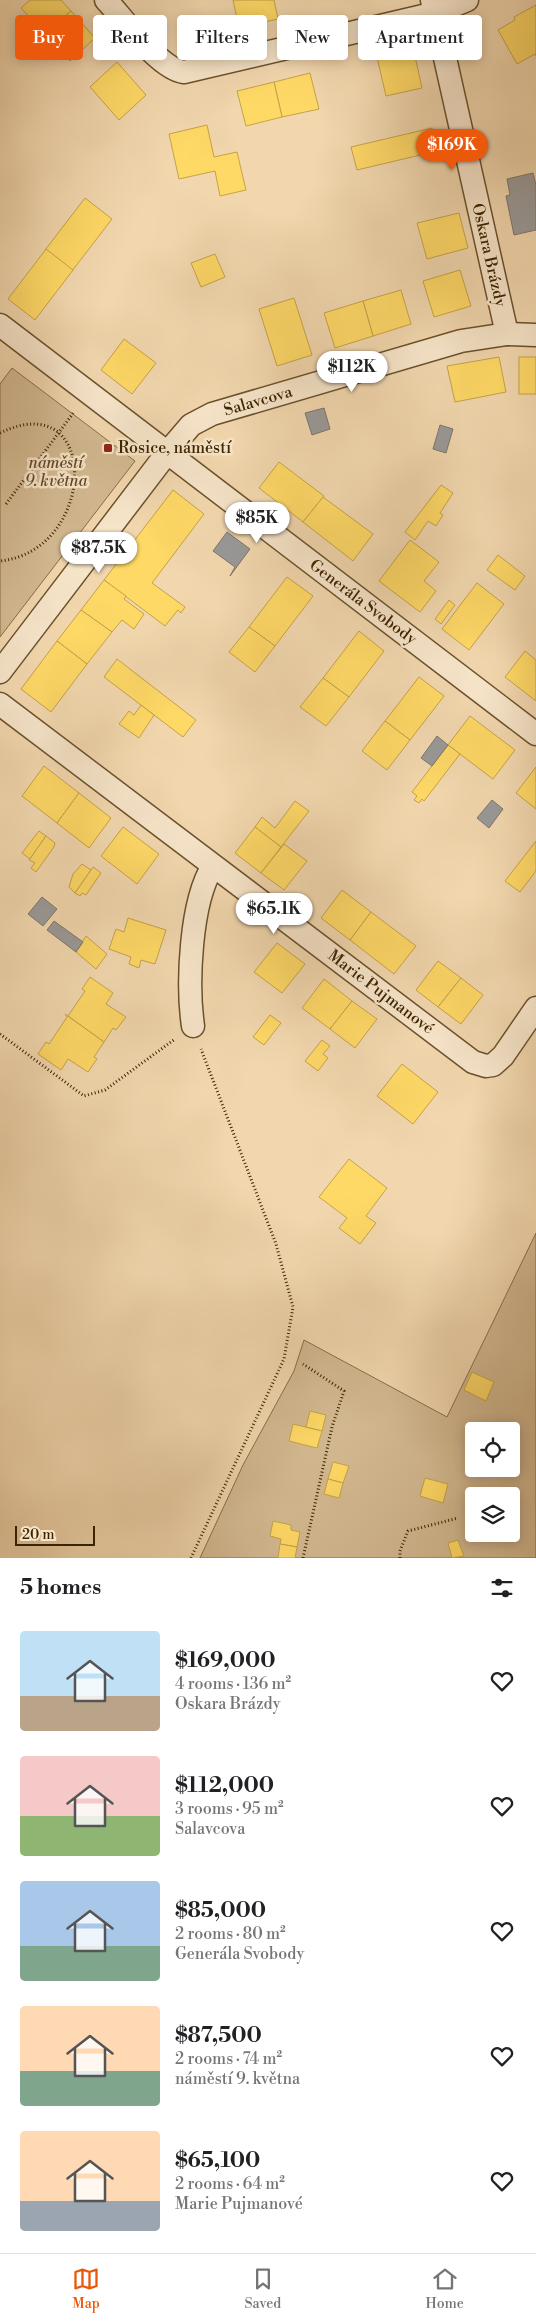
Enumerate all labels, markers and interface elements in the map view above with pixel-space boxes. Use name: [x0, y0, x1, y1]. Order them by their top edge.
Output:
chip: Buy: [15, 15, 83, 60]
chip: Rent: [93, 15, 167, 60]
chip: Filters: [177, 15, 267, 60]
chip: New: [277, 15, 348, 60]
chip: Apartment: [358, 15, 482, 60]
pin: $169K: [417, 128, 487, 171]
text: $169K: [427, 135, 477, 155]
street label: Oskara Brázdy: [467, 201, 511, 309]
pin: $112K: [317, 350, 387, 393]
text: $112K: [328, 357, 376, 377]
street label: Salavcova: [221, 381, 295, 420]
place label: Rosice, náměstí: [118, 438, 232, 458]
marker: Rosice, náměstí: [102, 442, 114, 454]
park label: náměstí 9. května: [25, 453, 87, 491]
pin: $85K: [227, 502, 287, 544]
text: $85K: [236, 508, 278, 528]
pin: $87.5K: [58, 532, 140, 574]
text: $87.5K: [71, 538, 127, 558]
street label: Generála Svobody: [305, 555, 421, 649]
pin: $65.1K: [233, 892, 315, 935]
text: $65.1K: [247, 899, 301, 919]
street label: Marie Pujmanové: [324, 946, 438, 1038]
map controls: [465, 1422, 520, 1542]
button: locate: [465, 1422, 520, 1477]
button: layers: [465, 1487, 520, 1542]
scale bar: [15, 1523, 95, 1546]
text: 20 m: [22, 1526, 54, 1544]
icon: filters: [488, 1574, 516, 1602]
text: 5 homes: [20, 1575, 101, 1601]
text: $169,000: [175, 1648, 276, 1674]
icon: home: [60, 1651, 120, 1711]
icon: heart: [488, 1667, 516, 1695]
text: 4 rooms · 136 m²: [175, 1674, 291, 1694]
text: Oskara Brázdy: [175, 1694, 281, 1714]
text: $112,000: [175, 1773, 274, 1799]
icon: home: [60, 1776, 120, 1836]
icon: heart: [488, 1792, 516, 1820]
text: 3 rooms · 95 m²: [175, 1799, 284, 1819]
text: Salavcova: [175, 1819, 245, 1839]
text: $85,000: [175, 1898, 266, 1924]
icon: home: [60, 1901, 120, 1961]
icon: heart: [488, 1917, 516, 1945]
text: 2 rooms · 80 m²: [175, 1924, 286, 1944]
text: Generála Svobody: [175, 1944, 304, 1964]
text: $87,500: [175, 2023, 262, 2049]
icon: home: [60, 2026, 120, 2086]
icon: heart: [488, 2042, 516, 2070]
text: 2 rooms · 74 m²: [175, 2049, 282, 2069]
text: náměstí 9. května: [175, 2069, 300, 2089]
text: $65,100: [175, 2148, 260, 2174]
icon: home: [60, 2151, 120, 2211]
icon: heart: [488, 2167, 516, 2195]
text: 2 rooms · 64 m²: [175, 2174, 285, 2194]
text: Marie Pujmanové: [175, 2194, 303, 2214]
tab: Map: [72, 2265, 100, 2313]
tab: Saved: [244, 2265, 281, 2313]
tab: Home: [425, 2265, 464, 2313]

